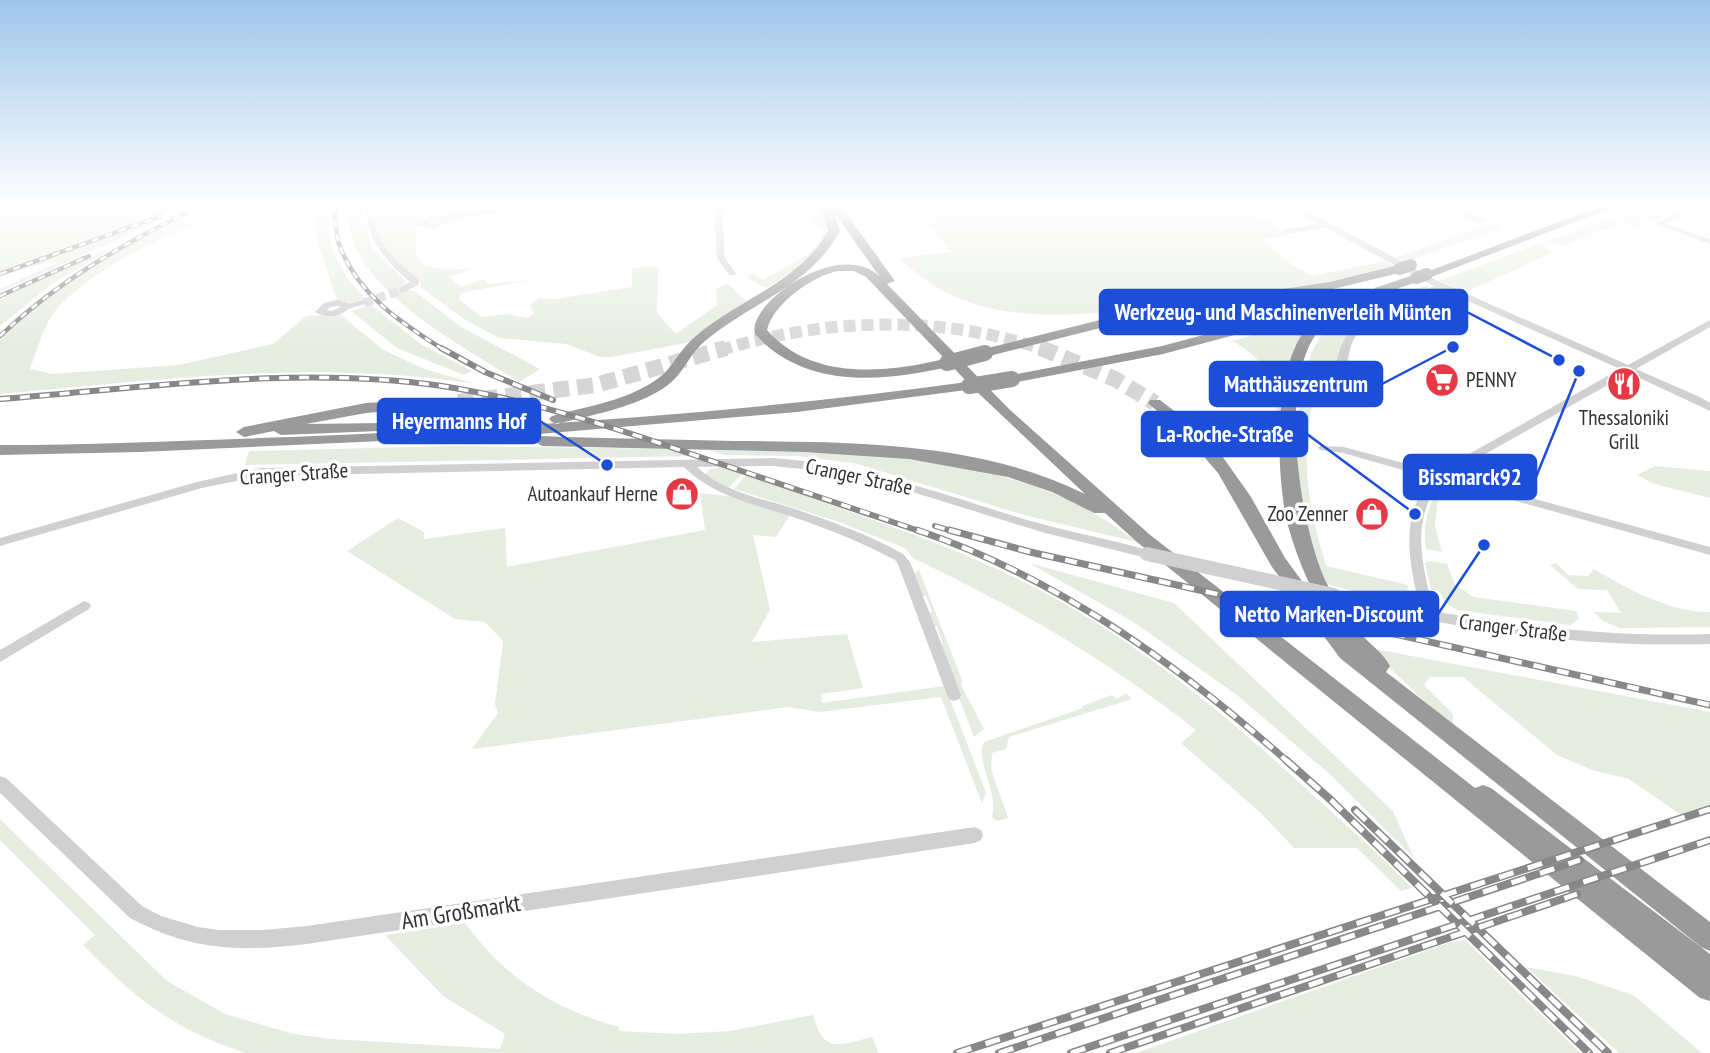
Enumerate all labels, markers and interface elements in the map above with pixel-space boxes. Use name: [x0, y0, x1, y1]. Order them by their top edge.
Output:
callout: Werkzeug- und Maschinenverleih Münten: [1100, 290, 1467, 334]
text: Werkzeug- und Maschinenverleih Münten: [1114, 297, 1451, 326]
supermarket icon: PENNY: [1423, 361, 1461, 399]
callout: Matthäuszentrum: [1210, 362, 1382, 406]
restaurant icon: Thessaloniki Grill: [1605, 365, 1643, 403]
place label: PENNY: [1466, 366, 1517, 393]
text: Matthäuszentrum: [1224, 369, 1368, 398]
callout: Heyermanns Hof: [378, 399, 540, 443]
place label: Thessaloniki Grill: [1579, 404, 1669, 455]
text: Heyermanns Hof: [392, 406, 528, 435]
callout: La-Roche-Straße: [1142, 412, 1307, 456]
text: La-Roche-Straße: [1156, 419, 1294, 448]
street label: Cranger Straße: [803, 452, 915, 501]
callout: Bissmarck92: [1404, 455, 1536, 499]
street label: Cranger Straße: [239, 456, 349, 491]
text: Bissmarck92: [1418, 462, 1522, 491]
shop icon: Autoankauf Herne: [663, 475, 701, 513]
place label: Autoankauf Herne: [528, 480, 658, 507]
shop icon: Zoo Zenner: [1353, 495, 1391, 533]
place label: Zoo Zenner: [1267, 500, 1348, 527]
callout: Netto Marken-Discount: [1221, 592, 1438, 636]
text: Netto Marken-Discount: [1234, 599, 1424, 628]
street label: Cranger Straße: [1458, 607, 1569, 648]
street label: Am Großmarkt: [399, 887, 523, 936]

